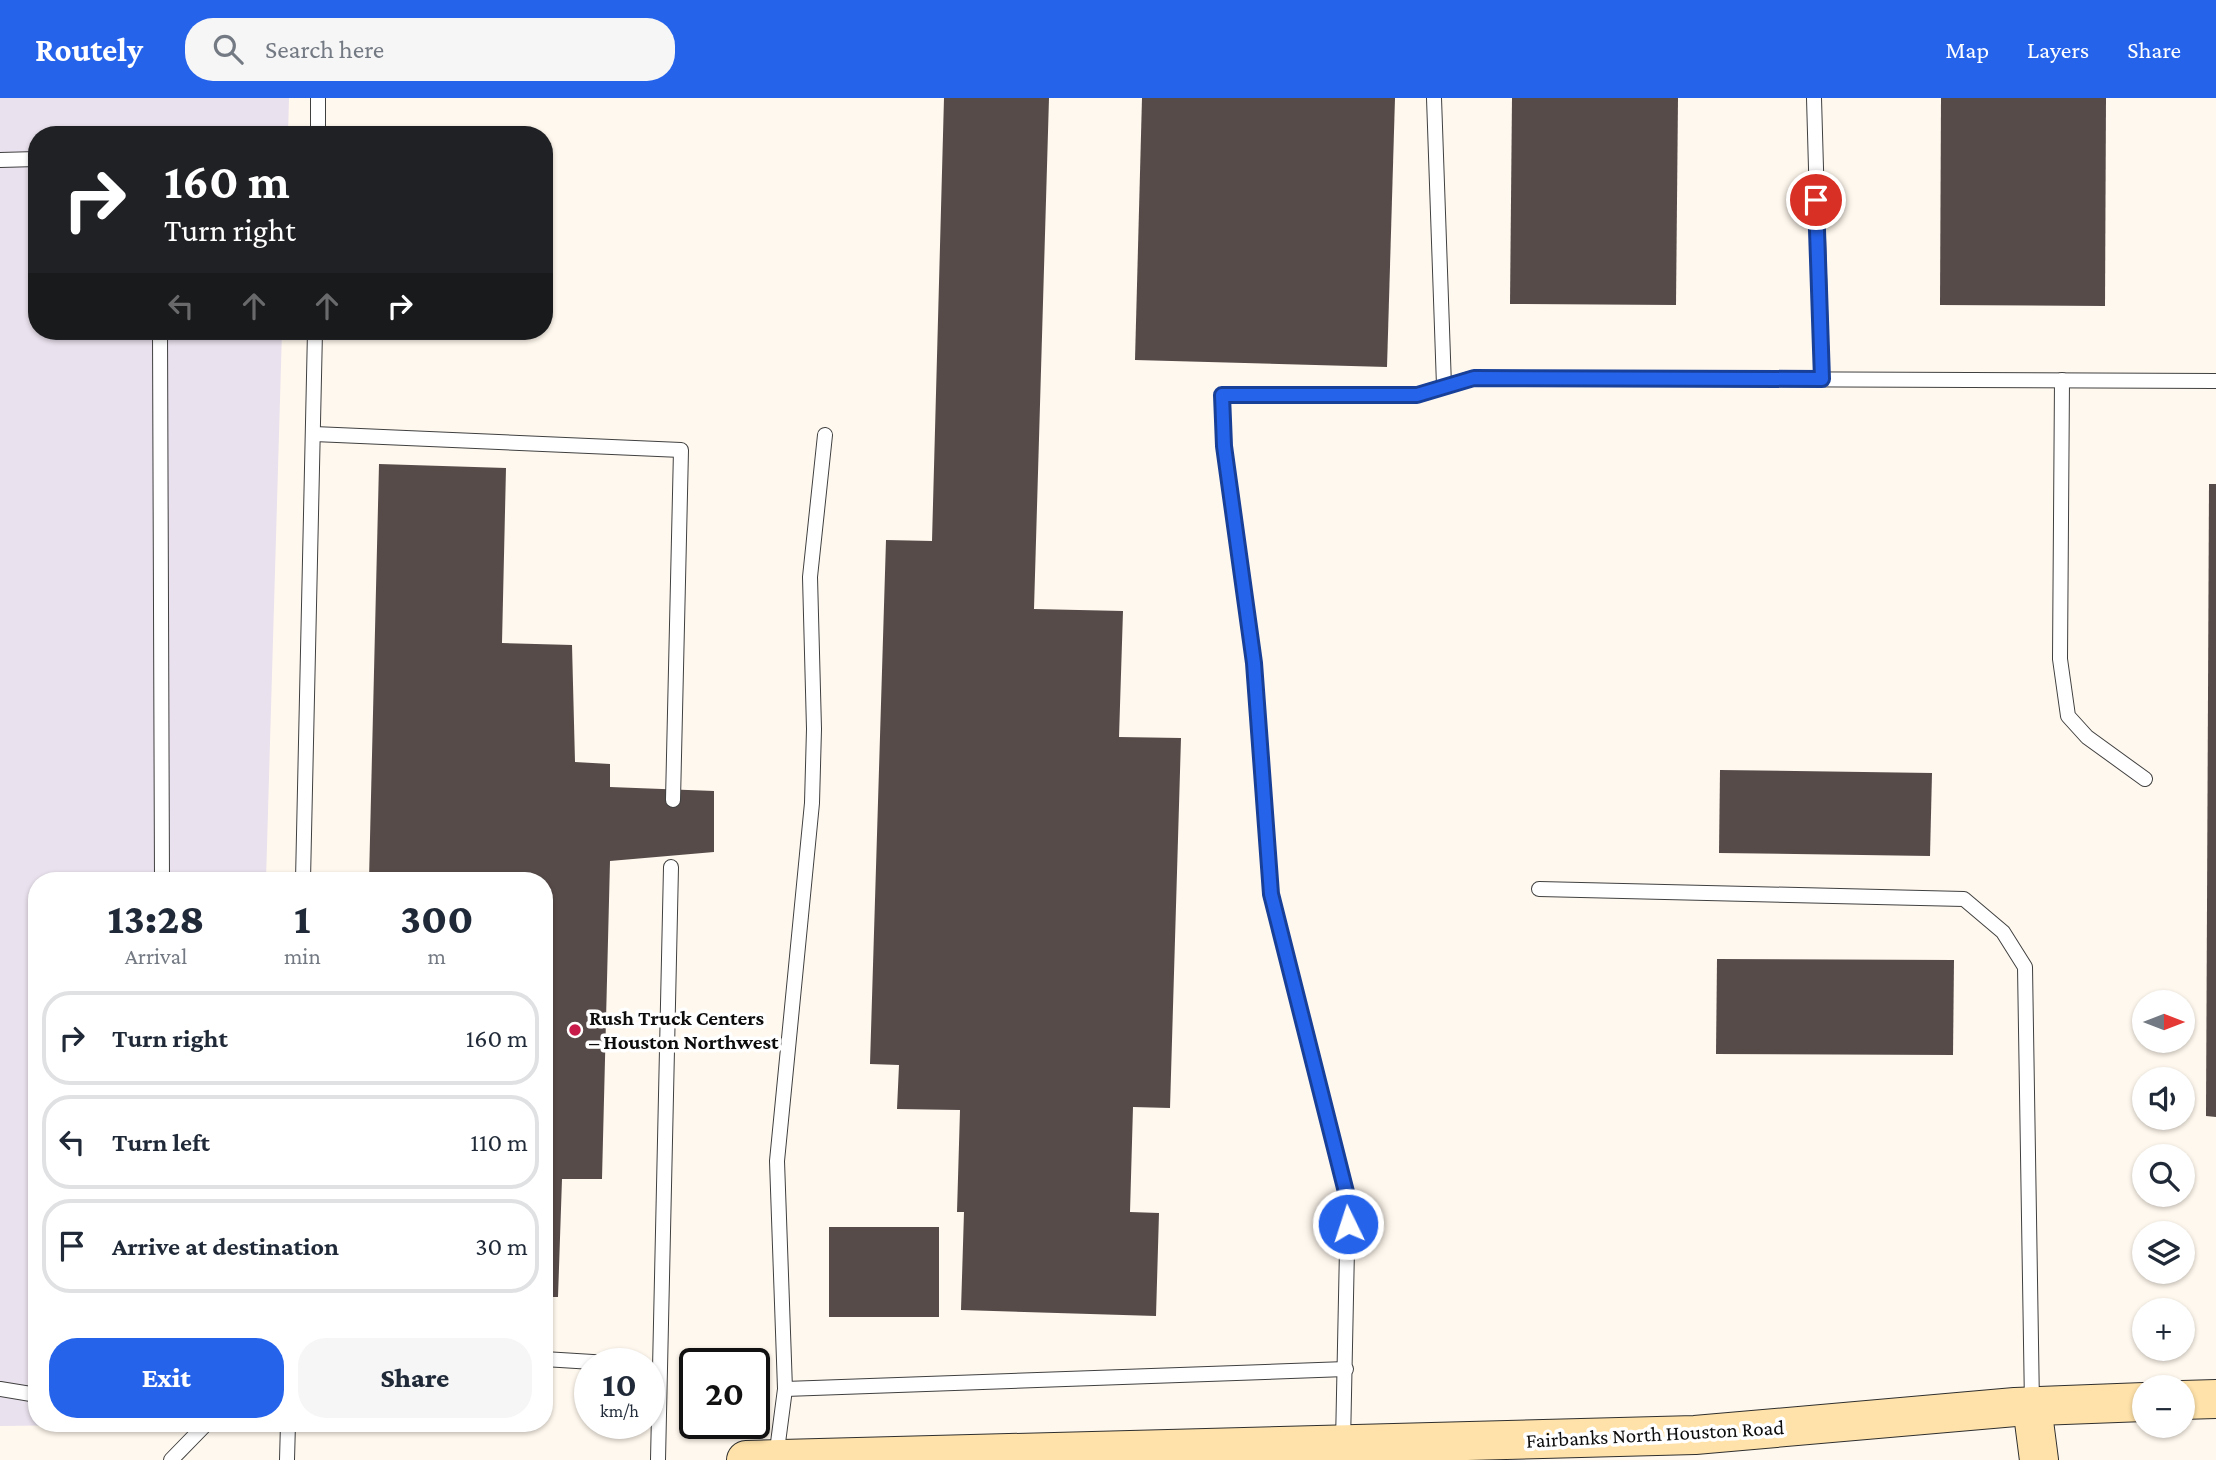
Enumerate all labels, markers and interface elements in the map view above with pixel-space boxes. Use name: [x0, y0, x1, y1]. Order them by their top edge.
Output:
search box: [185, 18, 675, 81]
icon: search: [209, 30, 247, 68]
text: Routely: [35, 31, 143, 68]
text: Search here: [265, 35, 384, 64]
text: Map: [1945, 36, 1989, 63]
text: Layers: [2027, 36, 2089, 63]
text: Share: [2127, 36, 2181, 63]
icon: right: [49, 154, 140, 245]
text: 160 m: [164, 154, 290, 209]
pin: [1786, 170, 1846, 230]
icon: arrive: [1797, 181, 1835, 219]
text: Turn right: [164, 212, 296, 248]
icon: left: [162, 287, 200, 325]
icon: ahead: [235, 287, 273, 325]
icon: ahead: [308, 287, 346, 325]
icon: right: [381, 287, 419, 325]
text: 13:28: [108, 895, 204, 942]
text: 1: [294, 895, 311, 942]
text: 300: [400, 895, 473, 942]
text: Arrival: [125, 943, 187, 969]
text: min: [284, 943, 321, 969]
text: m: [428, 943, 446, 969]
north arrow: [2132, 990, 2194, 1054]
map controls: [2132, 990, 2195, 1438]
place label: Rush Truck Centers – Houston Northwest: [589, 1006, 779, 1054]
icon: right: [53, 1019, 91, 1057]
marker: Rush Truck Centers – Houston Northwest: [567, 1022, 583, 1038]
text: Turn right: [112, 1024, 228, 1053]
text: 160 m: [466, 1024, 528, 1053]
button: sound: [2132, 1067, 2195, 1130]
icon: left: [53, 1123, 91, 1161]
text: Turn left: [112, 1128, 210, 1157]
text: 110 m: [470, 1128, 528, 1157]
button: search: [2132, 1144, 2195, 1207]
position arrow: [1311, 1187, 1385, 1261]
button: layers: [2132, 1221, 2195, 1284]
icon: arrive: [53, 1227, 91, 1265]
text: Arrive at destination: [112, 1232, 339, 1261]
text: 30 m: [475, 1232, 528, 1261]
button: +: [2132, 1298, 2195, 1361]
button: Exit: [49, 1338, 284, 1418]
button: Share: [298, 1338, 532, 1418]
speed limit sign: 20: [679, 1348, 770, 1439]
text: 10: [602, 1365, 637, 1404]
button: −: [2132, 1375, 2195, 1438]
text: km/h: [600, 1401, 639, 1421]
street label: Fairbanks North Houston Road: [1525, 1415, 1785, 1453]

